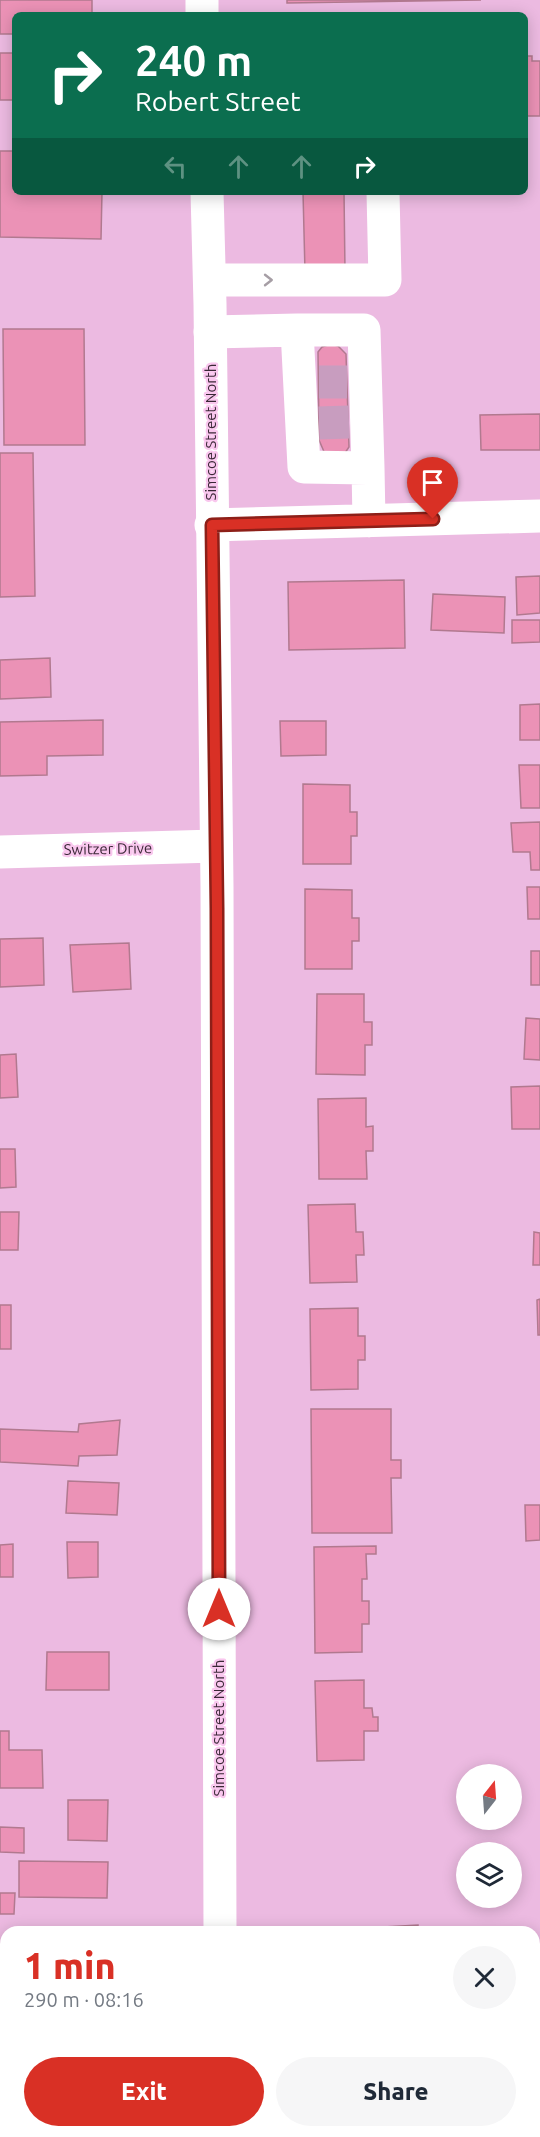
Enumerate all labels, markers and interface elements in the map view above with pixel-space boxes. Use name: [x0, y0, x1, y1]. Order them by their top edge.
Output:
icon: right: [36, 36, 114, 114]
text: 240 m: [135, 37, 252, 84]
text: Robert Street: [135, 86, 301, 116]
icon: left: [159, 150, 192, 183]
icon: ahead: [222, 150, 255, 183]
icon: ahead: [285, 150, 318, 183]
icon: right: [348, 150, 381, 183]
one-way arrow: [264, 274, 273, 286]
street label: Simcoe Street North: [202, 364, 219, 500]
pin: [407, 457, 458, 519]
icon: arrive: [416, 466, 449, 499]
street label: Switzer Drive: [64, 839, 152, 858]
position arrow: [187, 1577, 251, 1641]
street label: Simcoe Street North: [210, 1660, 227, 1796]
north arrow: [456, 1764, 522, 1830]
map controls: [456, 1764, 522, 1908]
button: layers: [456, 1842, 522, 1908]
text: 1 min: [24, 1945, 116, 1986]
button: close: [453, 1946, 516, 2009]
text: 290 m · 08:16: [24, 1988, 144, 2011]
button: Exit: [24, 2057, 264, 2126]
button: Share: [276, 2057, 516, 2126]

